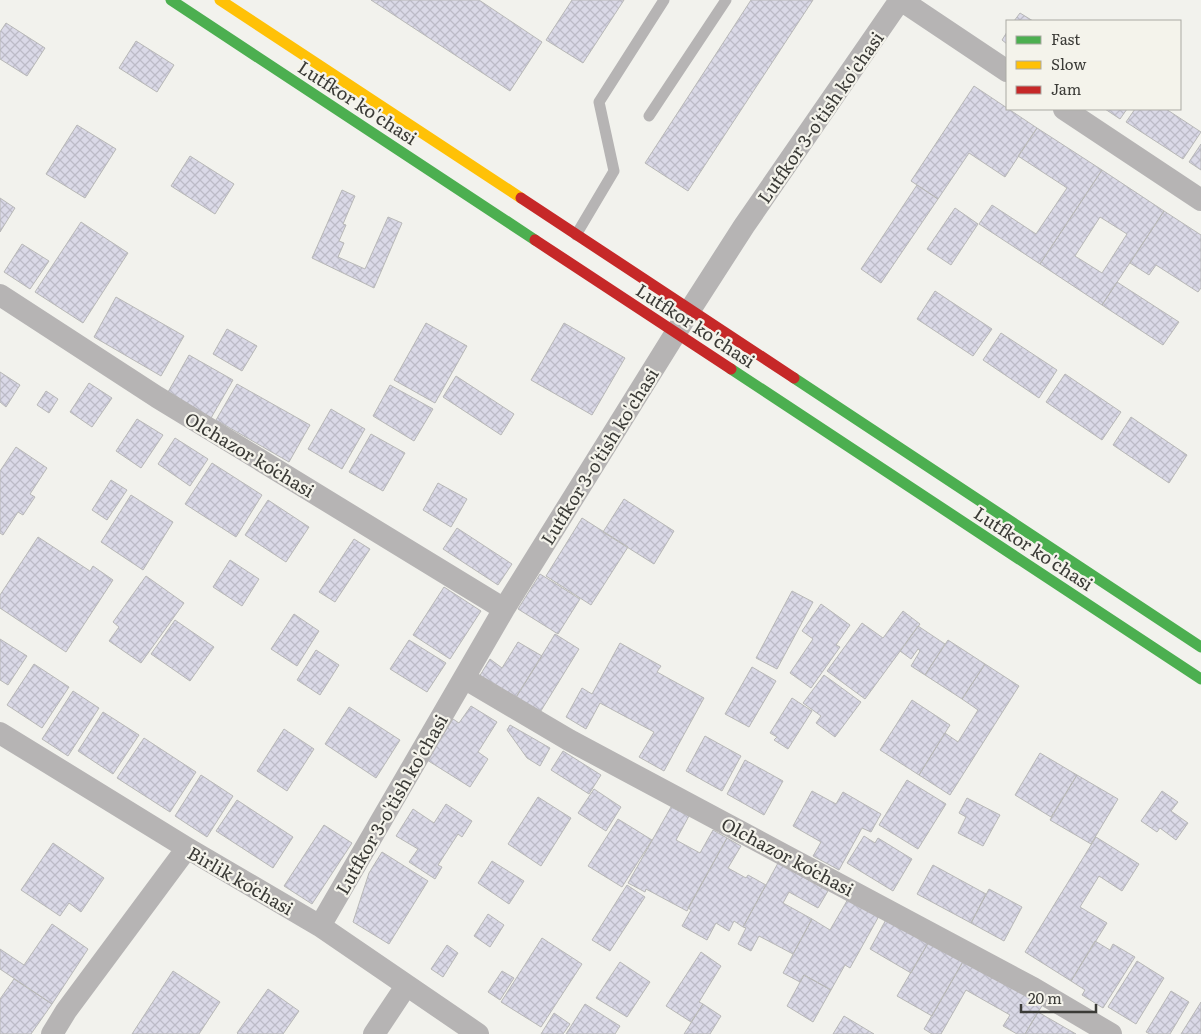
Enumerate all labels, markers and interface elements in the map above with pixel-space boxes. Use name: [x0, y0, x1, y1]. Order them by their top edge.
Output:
legend: [1006, 20, 1181, 110]
street label: Lutfkor 3-o'tish ko'chasi: [750, 26, 890, 208]
text: Fast: [1051, 27, 1080, 50]
text: Slow: [1051, 52, 1086, 75]
street label: Lutfkor ko'chasi: [293, 53, 423, 151]
text: Jam: [1051, 77, 1082, 100]
street label: Lutfkor ko'chasi: [631, 276, 761, 374]
street label: Lutfkor 3-o'tish ko'chasi: [533, 362, 665, 550]
street label: Olchazor koʻchasi: [180, 405, 320, 503]
street label: Lutfkor ko'chasi: [969, 499, 1099, 597]
street label: Lutfkor 3-o'tish ko'chasi: [328, 709, 454, 899]
street label: Olchazor koʻchasi: [717, 810, 859, 902]
street label: Birlik koʻchasi: [183, 839, 299, 921]
scale bar: [1021, 982, 1096, 1014]
text: 20 m: [1028, 986, 1062, 1009]

